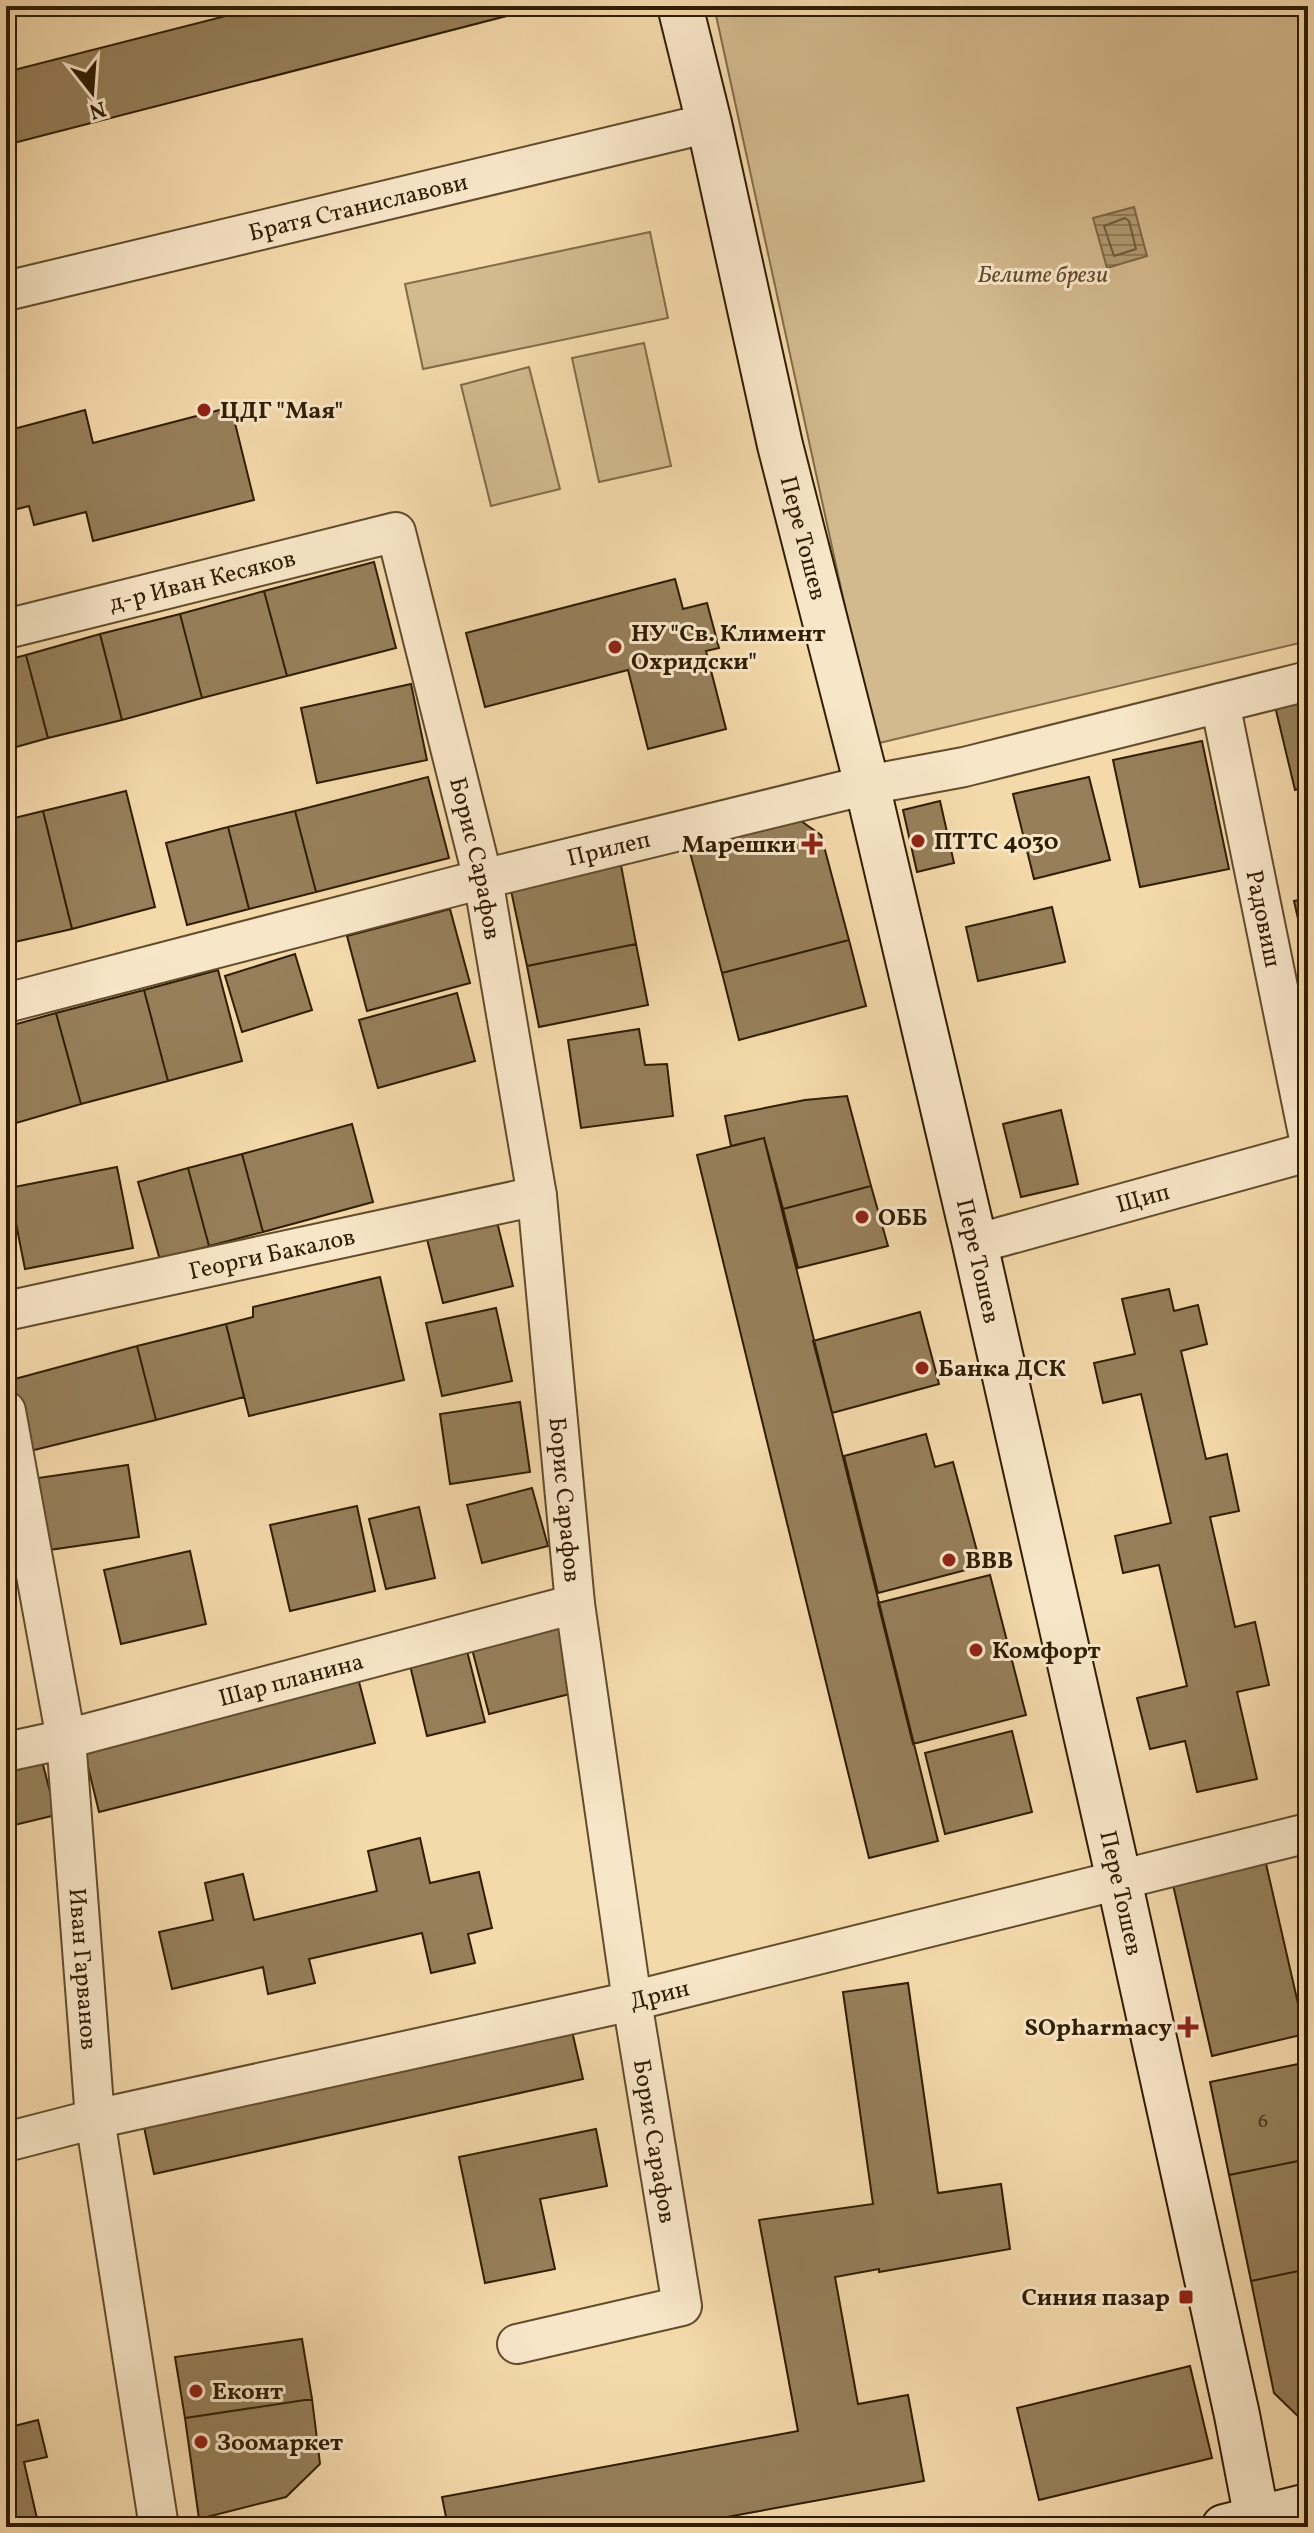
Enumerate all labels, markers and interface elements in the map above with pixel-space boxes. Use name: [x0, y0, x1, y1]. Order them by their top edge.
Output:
north arrow: [52, 52, 132, 132]
text: N: [85, 92, 109, 126]
street label: Братя Станиславови: [245, 166, 472, 251]
park label: Белите брези: [978, 259, 1108, 293]
place label: ЦДГ "Мая": [220, 395, 343, 429]
marker: ЦДГ "Мая": [195, 401, 213, 419]
street label: Пере Тошев: [770, 472, 834, 604]
street label: д-р Иван Кесяков: [106, 543, 299, 622]
place label: НУ "Св. Климент Охридски": [631, 618, 826, 680]
marker: НУ "Св. Климент Охридски": [606, 638, 624, 656]
street label: Борис Сарафов: [439, 774, 508, 943]
street label: Прилеп: [564, 824, 654, 877]
place label: ПТТС 4030: [934, 826, 1058, 860]
place label: Марешки: [682, 829, 796, 863]
marker: ПТТС 4030: [909, 832, 927, 850]
marker: Марешки: [803, 835, 821, 853]
street label: Радовиш: [1235, 867, 1289, 971]
street label: Щип: [1113, 1176, 1174, 1223]
street label: Пере Тошев: [946, 1195, 1007, 1327]
place label: ОББ: [878, 1202, 928, 1236]
marker: ОББ: [853, 1208, 871, 1226]
street label: Георги Бакалов: [186, 1221, 359, 1290]
place label: Банка ДСК: [938, 1353, 1067, 1387]
marker: Банка ДСК: [913, 1359, 931, 1377]
street label: Борис Сарафов: [539, 1416, 588, 1584]
place label: BBB: [965, 1545, 1013, 1579]
marker: BBB: [940, 1551, 958, 1569]
place label: Комфорт: [992, 1635, 1101, 1669]
marker: Комфорт: [967, 1641, 985, 1659]
street label: Шар планина: [215, 1646, 368, 1717]
street label: Пере Тошев: [1089, 1828, 1150, 1959]
street label: Иван Гарванов: [58, 1887, 105, 2051]
street label: Дрин: [626, 1972, 693, 2020]
place label: SOpharmacy: [1025, 2012, 1173, 2046]
marker: SOpharmacy: [1179, 2018, 1197, 2036]
street label: Борис Сарафов: [623, 2057, 683, 2226]
house number: 6: [1258, 2108, 1268, 2136]
place label: Синия пазар: [1021, 2282, 1170, 2316]
marker: Синия пазар: [1177, 2288, 1195, 2306]
place label: Еконт: [212, 2376, 283, 2410]
marker: Еконт: [187, 2382, 205, 2400]
place label: Зоомаркет: [217, 2427, 343, 2461]
marker: Зоомаркет: [192, 2433, 210, 2451]

